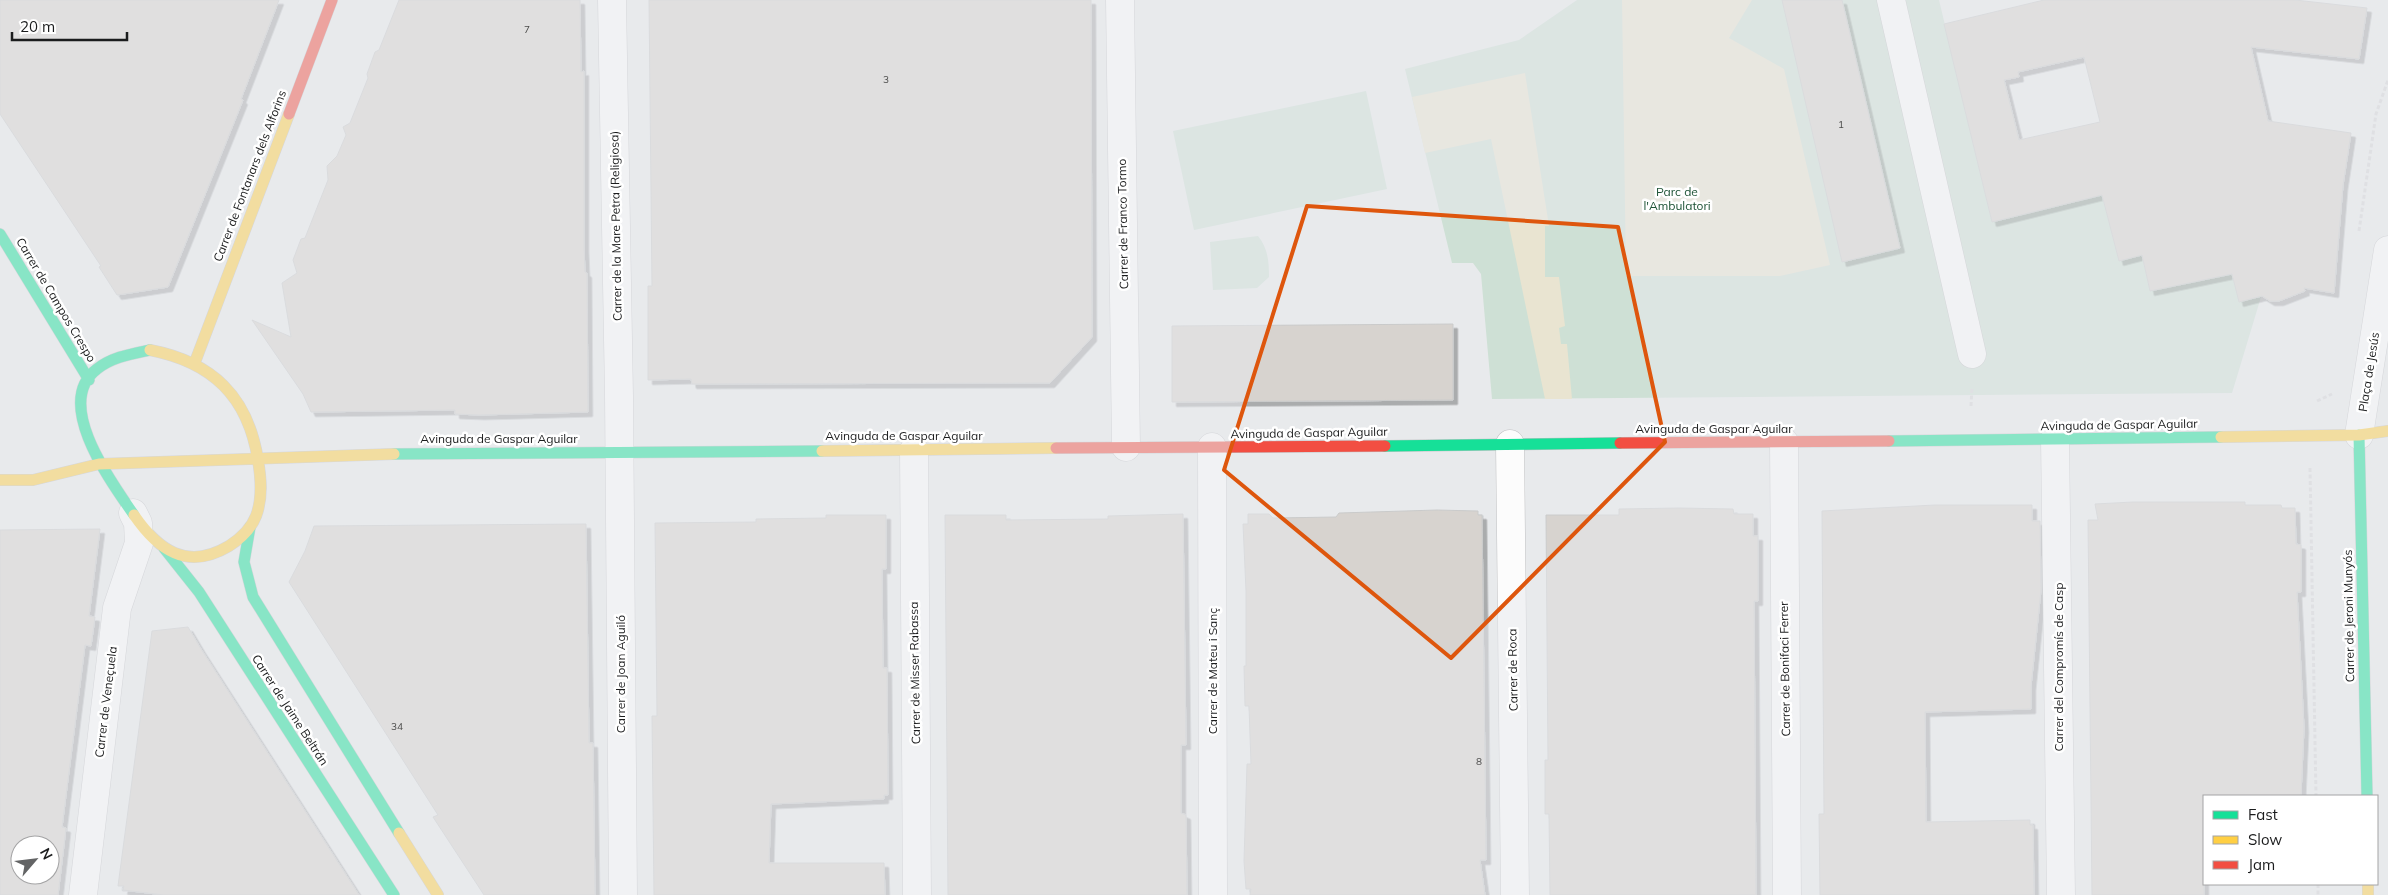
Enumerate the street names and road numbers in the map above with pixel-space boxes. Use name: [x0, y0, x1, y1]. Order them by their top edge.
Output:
street label: Carrer de Fontanars dels Alforins: [210, 88, 289, 264]
street label: Carrer de la Mare Petra (Religiosa): [606, 131, 625, 321]
street label: Carrer de Franco Tormo: [1114, 158, 1131, 289]
street label: Carrer de Campos Crespo: [13, 235, 100, 365]
street label: Plaça de Jesús: [2355, 331, 2382, 413]
street label: Avinguda de Gaspar Aguilar: [2040, 416, 2198, 433]
street label: Avinguda de Gaspar Aguilar: [1635, 421, 1793, 436]
street label: Avinguda de Gaspar Aguilar: [1230, 424, 1388, 441]
street label: Avinguda de Gaspar Aguilar: [825, 428, 983, 443]
street label: Avinguda de Gaspar Aguilar: [420, 431, 578, 446]
street label: Carrer de Jeroni Munyós: [2340, 550, 2357, 682]
street label: Carrer del Compromís de Casp: [2051, 583, 2066, 751]
street label: Carrer de Misser Rabassa: [906, 601, 923, 745]
street label: Carrer de Bonifaci Ferrer: [1776, 601, 1793, 737]
street label: Carrer de Mateu i Sanç: [1205, 608, 1220, 734]
street label: Carrer de Joan Aguiló: [613, 615, 628, 733]
street label: Carrer de Roca: [1504, 628, 1521, 712]
street label: Carrer de Veneçuela: [91, 645, 120, 758]
street label: Carrer de Jaime Beltrán: [249, 651, 332, 768]

